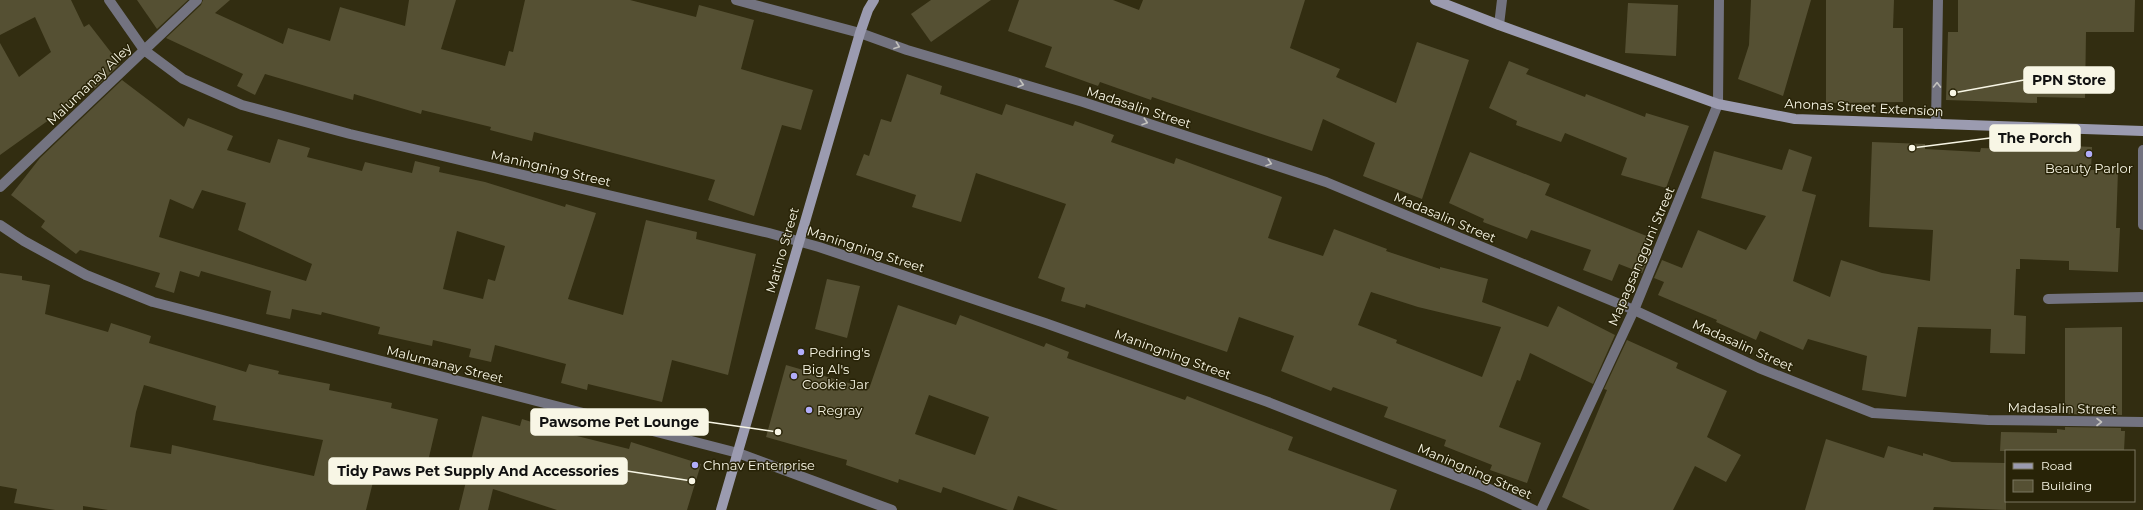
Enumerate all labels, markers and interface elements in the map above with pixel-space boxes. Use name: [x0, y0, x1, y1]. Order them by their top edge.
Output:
street label: Malumanay Alley: [43, 39, 135, 129]
one-way arrow: [893, 42, 900, 50]
callout: PPN Store: [2024, 67, 2114, 93]
text: PPN Store: [2032, 71, 2106, 89]
one-way arrow: [1017, 79, 1024, 88]
one-way arrow: [1933, 82, 1941, 88]
street label: Madasalin Street: [1085, 83, 1193, 131]
street label: Anonas Street Extension: [1784, 95, 1944, 119]
one-way arrow: [1142, 118, 1149, 126]
callout: The Porch: [1990, 125, 2080, 151]
text: The Porch: [1998, 129, 2072, 147]
street label: Maningning Street: [489, 146, 613, 190]
marker: Beauty Parlor: [2084, 149, 2094, 159]
one-way arrow: [1265, 158, 1272, 167]
place label: Beauty Parlor: [2045, 160, 2133, 176]
street label: Mapagsangguni Street: [1604, 184, 1678, 328]
street label: Madasalin Street: [1392, 188, 1498, 246]
street label: Matino Street: [762, 205, 802, 295]
street label: Maningning Street: [805, 222, 927, 276]
street label: Madasalin Street: [1690, 316, 1796, 374]
street label: Maningning Street: [1113, 325, 1233, 383]
street label: Malumanay Street: [385, 342, 505, 386]
place label: Pedring's: [809, 344, 870, 360]
marker: Pedring's: [796, 347, 806, 357]
place label: Big Al's Cookie Jar: [802, 361, 869, 392]
marker: Big Al's Cookie Jar: [789, 371, 799, 381]
street label: Madasalin Street: [2007, 399, 2117, 417]
place label: Regray: [817, 402, 863, 418]
marker: Regray: [804, 405, 814, 415]
callout: Pawsome Pet Lounge: [531, 409, 708, 435]
text: Pawsome Pet Lounge: [539, 413, 699, 431]
one-way arrow: [2096, 418, 2102, 426]
street label: Maningning Street: [1415, 440, 1535, 502]
legend: [2005, 450, 2135, 502]
place label: Chnav Enterprise: [703, 457, 815, 473]
callout: Tidy Paws Pet Supply And Accessories: [329, 458, 627, 484]
text: Road: [2041, 458, 2072, 473]
marker: Chnav Enterprise: [690, 460, 700, 470]
text: Tidy Paws Pet Supply And Accessories: [337, 462, 619, 480]
text: Building: [2041, 478, 2092, 493]

